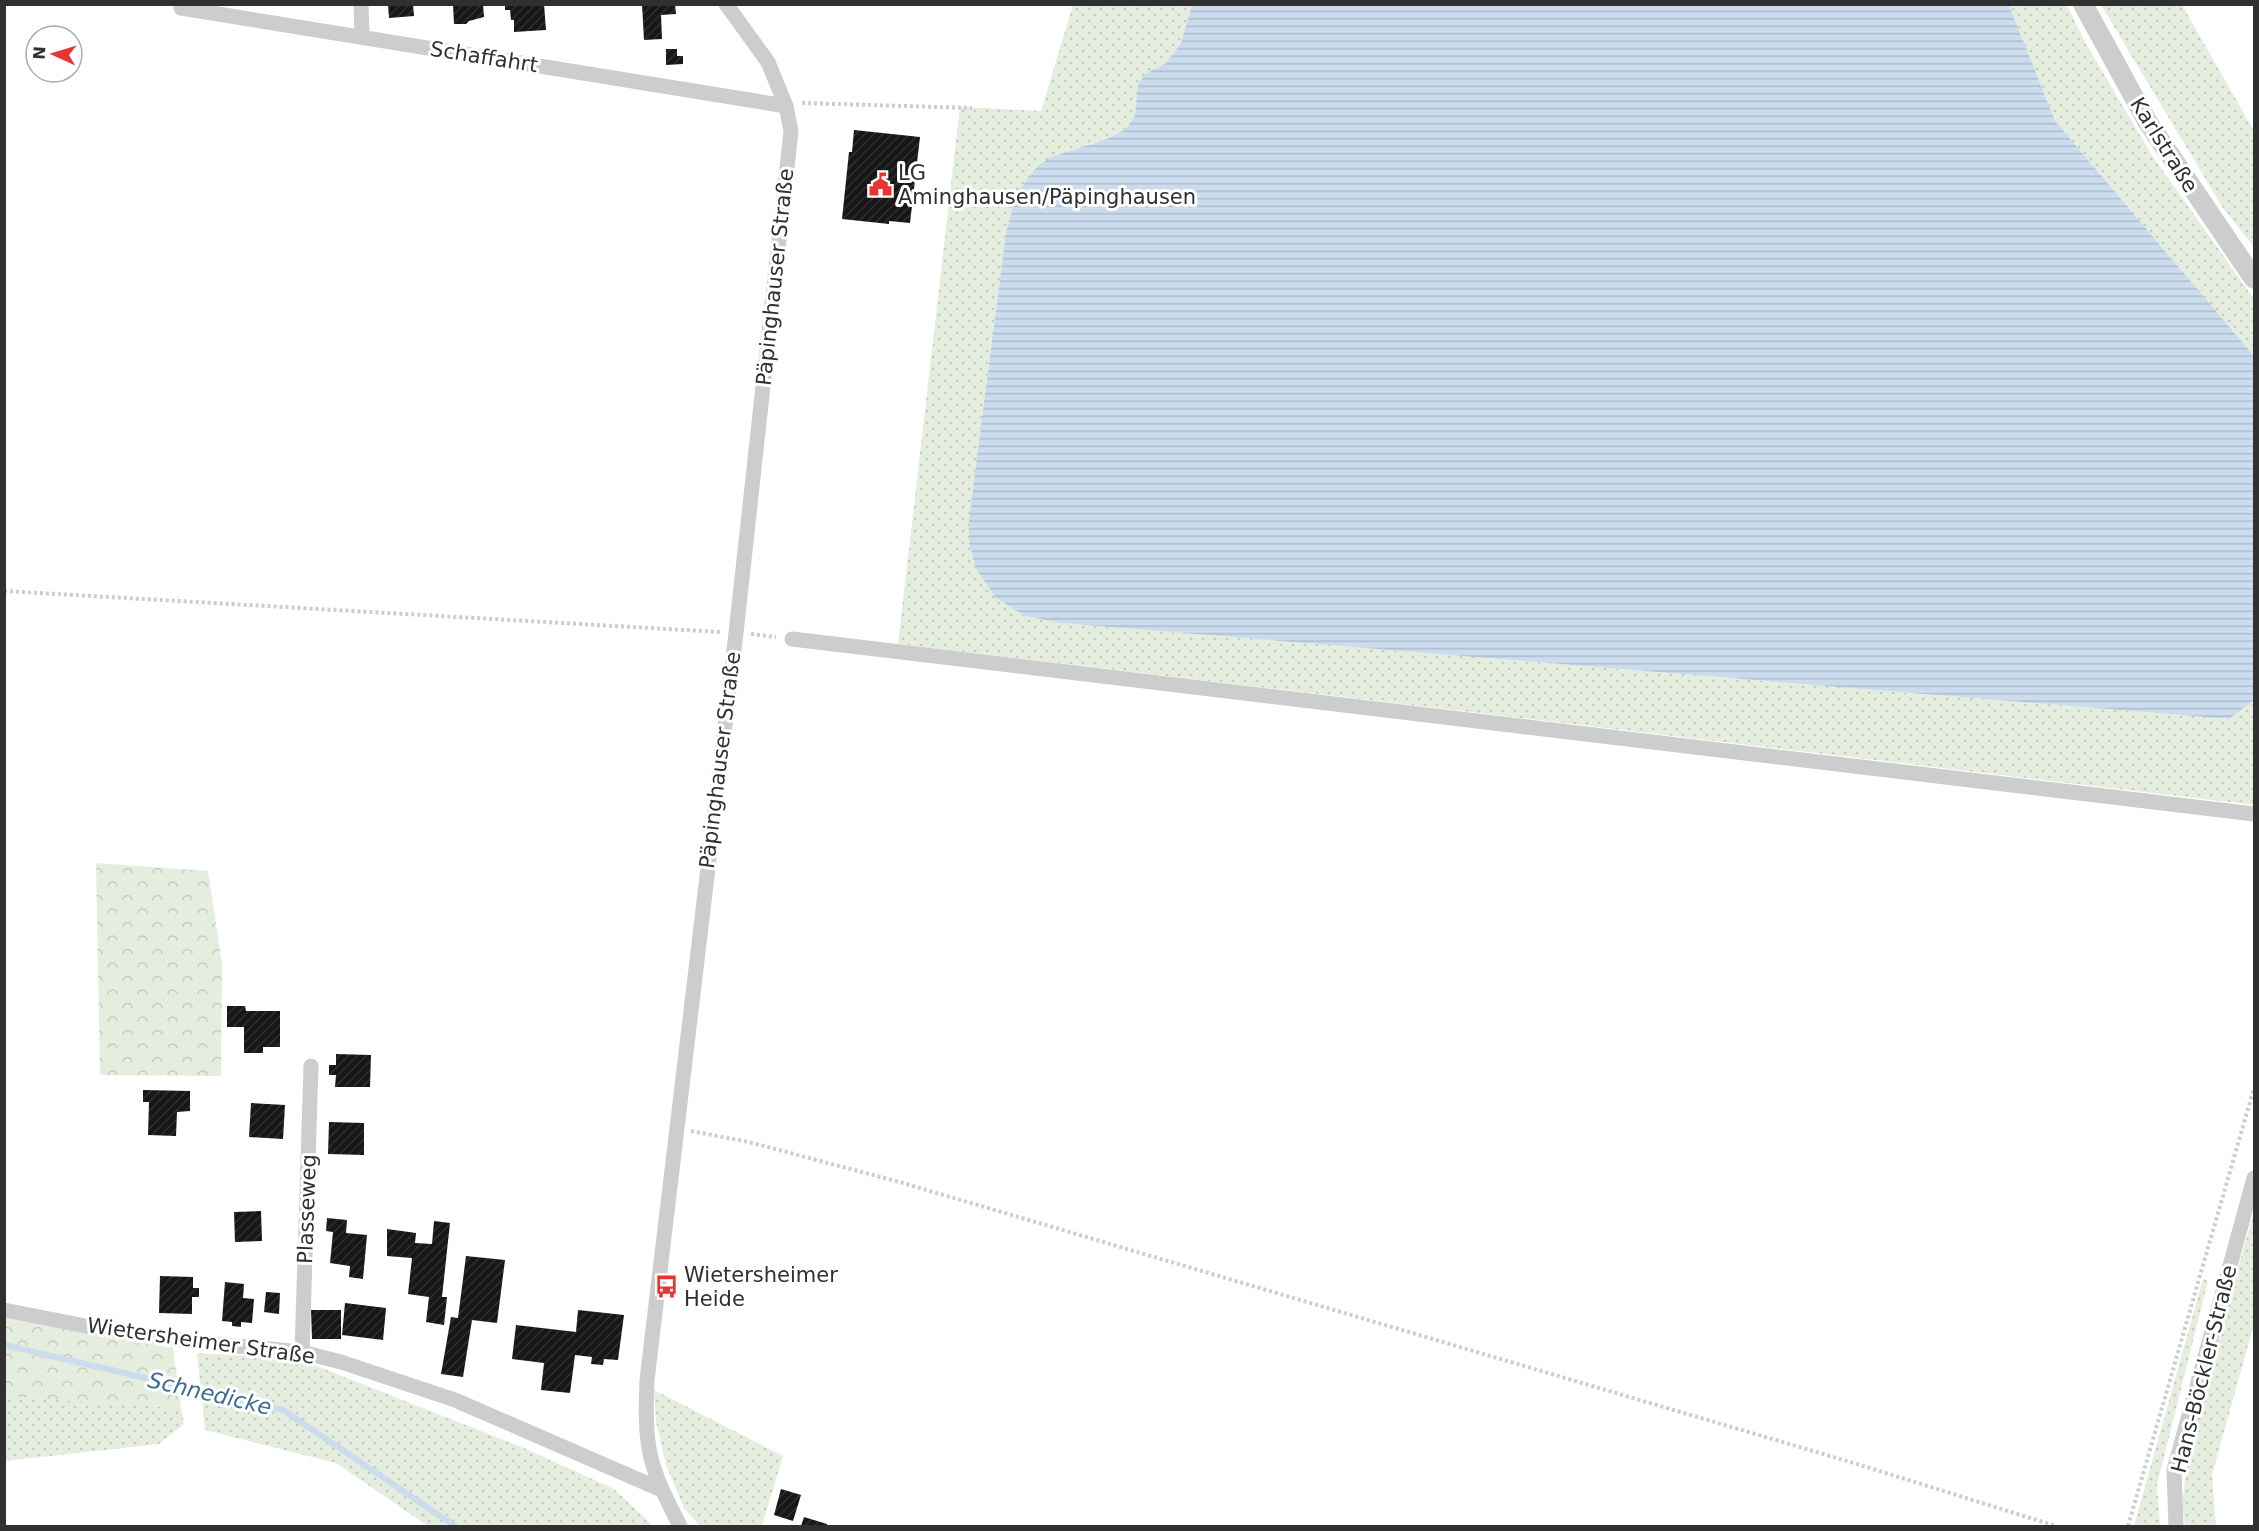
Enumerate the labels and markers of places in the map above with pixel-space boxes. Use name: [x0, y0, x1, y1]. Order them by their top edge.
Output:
place label: LG Aminghausen/Päpinghausen: [898, 161, 1196, 209]
public building icon: LG Aminghausen/Päpinghausen: [867, 172, 893, 198]
place label: Wietersheimer Heide: [684, 1263, 838, 1311]
bus stop icon: Wietersheimer Heide: [653, 1274, 679, 1300]

